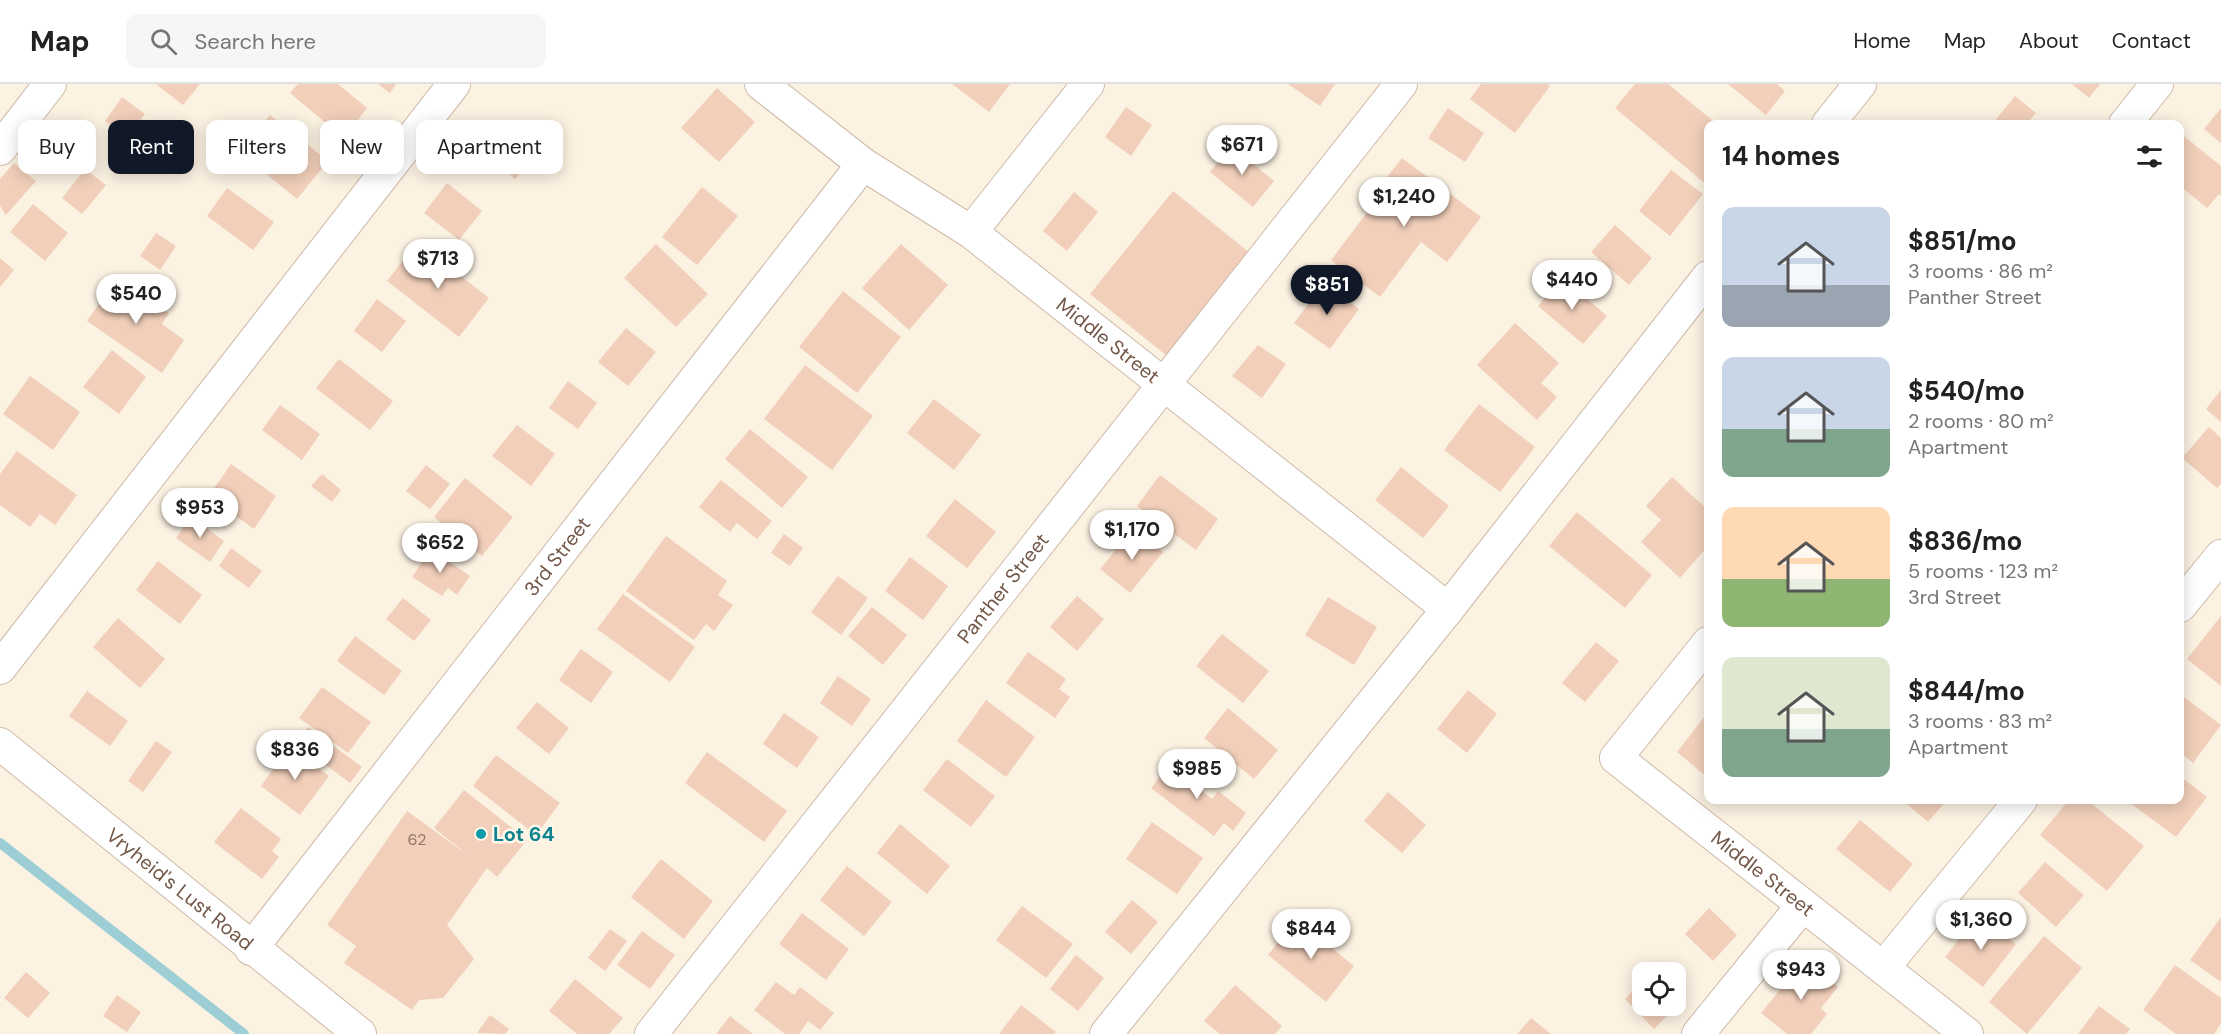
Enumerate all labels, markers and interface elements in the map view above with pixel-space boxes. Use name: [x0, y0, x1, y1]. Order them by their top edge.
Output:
search box: [126, 14, 546, 68]
text: Map: [30, 23, 90, 60]
icon: search: [147, 25, 180, 58]
text: Search here: [195, 27, 316, 56]
text: Home: [1853, 27, 1911, 55]
text: Map: [1944, 27, 1986, 55]
text: About: [2019, 27, 2079, 55]
text: Contact: [2112, 27, 2191, 55]
chip: Buy: [18, 120, 96, 174]
chip: Rent: [108, 120, 194, 174]
chip: Filters: [206, 120, 308, 174]
chip: New: [320, 120, 404, 174]
chip: Apartment: [416, 120, 563, 174]
pin: $671: [1206, 125, 1278, 176]
text: $671: [1221, 131, 1263, 157]
text: 14 homes: [1722, 139, 1840, 173]
icon: filters: [2133, 140, 2166, 173]
pin: $1,240: [1355, 177, 1453, 228]
text: $1,240: [1373, 183, 1435, 209]
text: $851/mo: [1908, 224, 2017, 258]
icon: home: [1770, 231, 1842, 303]
pin: $713: [402, 239, 474, 290]
text: $713: [417, 245, 459, 271]
text: 3 rooms · 86 m²: [1908, 258, 2053, 284]
pin: $440: [1536, 260, 1608, 311]
pin: $851: [1291, 265, 1363, 316]
text: $440: [1546, 266, 1598, 292]
text: $851: [1305, 271, 1349, 297]
pin: $540: [100, 274, 172, 325]
text: $540: [110, 280, 162, 306]
text: Panther Street: [1908, 284, 2042, 310]
street label: Middle Street: [1051, 292, 1165, 389]
text: $540/mo: [1908, 374, 2025, 408]
icon: home: [1770, 381, 1842, 453]
text: 2 rooms · 80 m²: [1908, 408, 2054, 434]
text: Apartment: [1908, 434, 2008, 460]
pin: $953: [164, 488, 236, 539]
text: $953: [175, 494, 225, 520]
pin: $1,170: [1083, 510, 1181, 561]
street label: 3rd Street: [518, 511, 596, 601]
text: $1,170: [1104, 516, 1160, 542]
pin: $652: [404, 523, 476, 574]
text: $836/mo: [1908, 524, 2022, 558]
street label: Panther Street: [951, 528, 1055, 649]
text: $652: [416, 529, 464, 555]
icon: home: [1770, 531, 1842, 603]
text: 5 rooms · 123 m²: [1908, 558, 2058, 584]
text: 3rd Street: [1908, 584, 2001, 610]
text: $844/mo: [1908, 674, 2025, 708]
icon: home: [1770, 681, 1842, 753]
text: 3 rooms · 83 m²: [1908, 708, 2052, 734]
pin: $836: [259, 730, 331, 781]
text: Apartment: [1908, 734, 2008, 760]
text: $836: [270, 736, 320, 762]
pin: $985: [1161, 749, 1233, 800]
text: $985: [1172, 755, 1222, 781]
place label: Lot 64: [493, 821, 555, 847]
street label: Vryheid's Lust Road: [101, 822, 259, 956]
street label: Middle Street: [1706, 825, 1820, 922]
marker: Lot 64: [474, 827, 488, 841]
house number: 62: [408, 829, 426, 850]
pin: $1,360: [1932, 900, 2030, 951]
text: $1,360: [1949, 906, 2013, 932]
pin: $844: [1275, 909, 1347, 960]
text: $844: [1286, 915, 1336, 941]
pin: $943: [1765, 950, 1837, 1001]
text: $943: [1776, 956, 1826, 982]
map controls: [1632, 962, 1686, 1016]
button: locate: [1632, 962, 1686, 1016]

